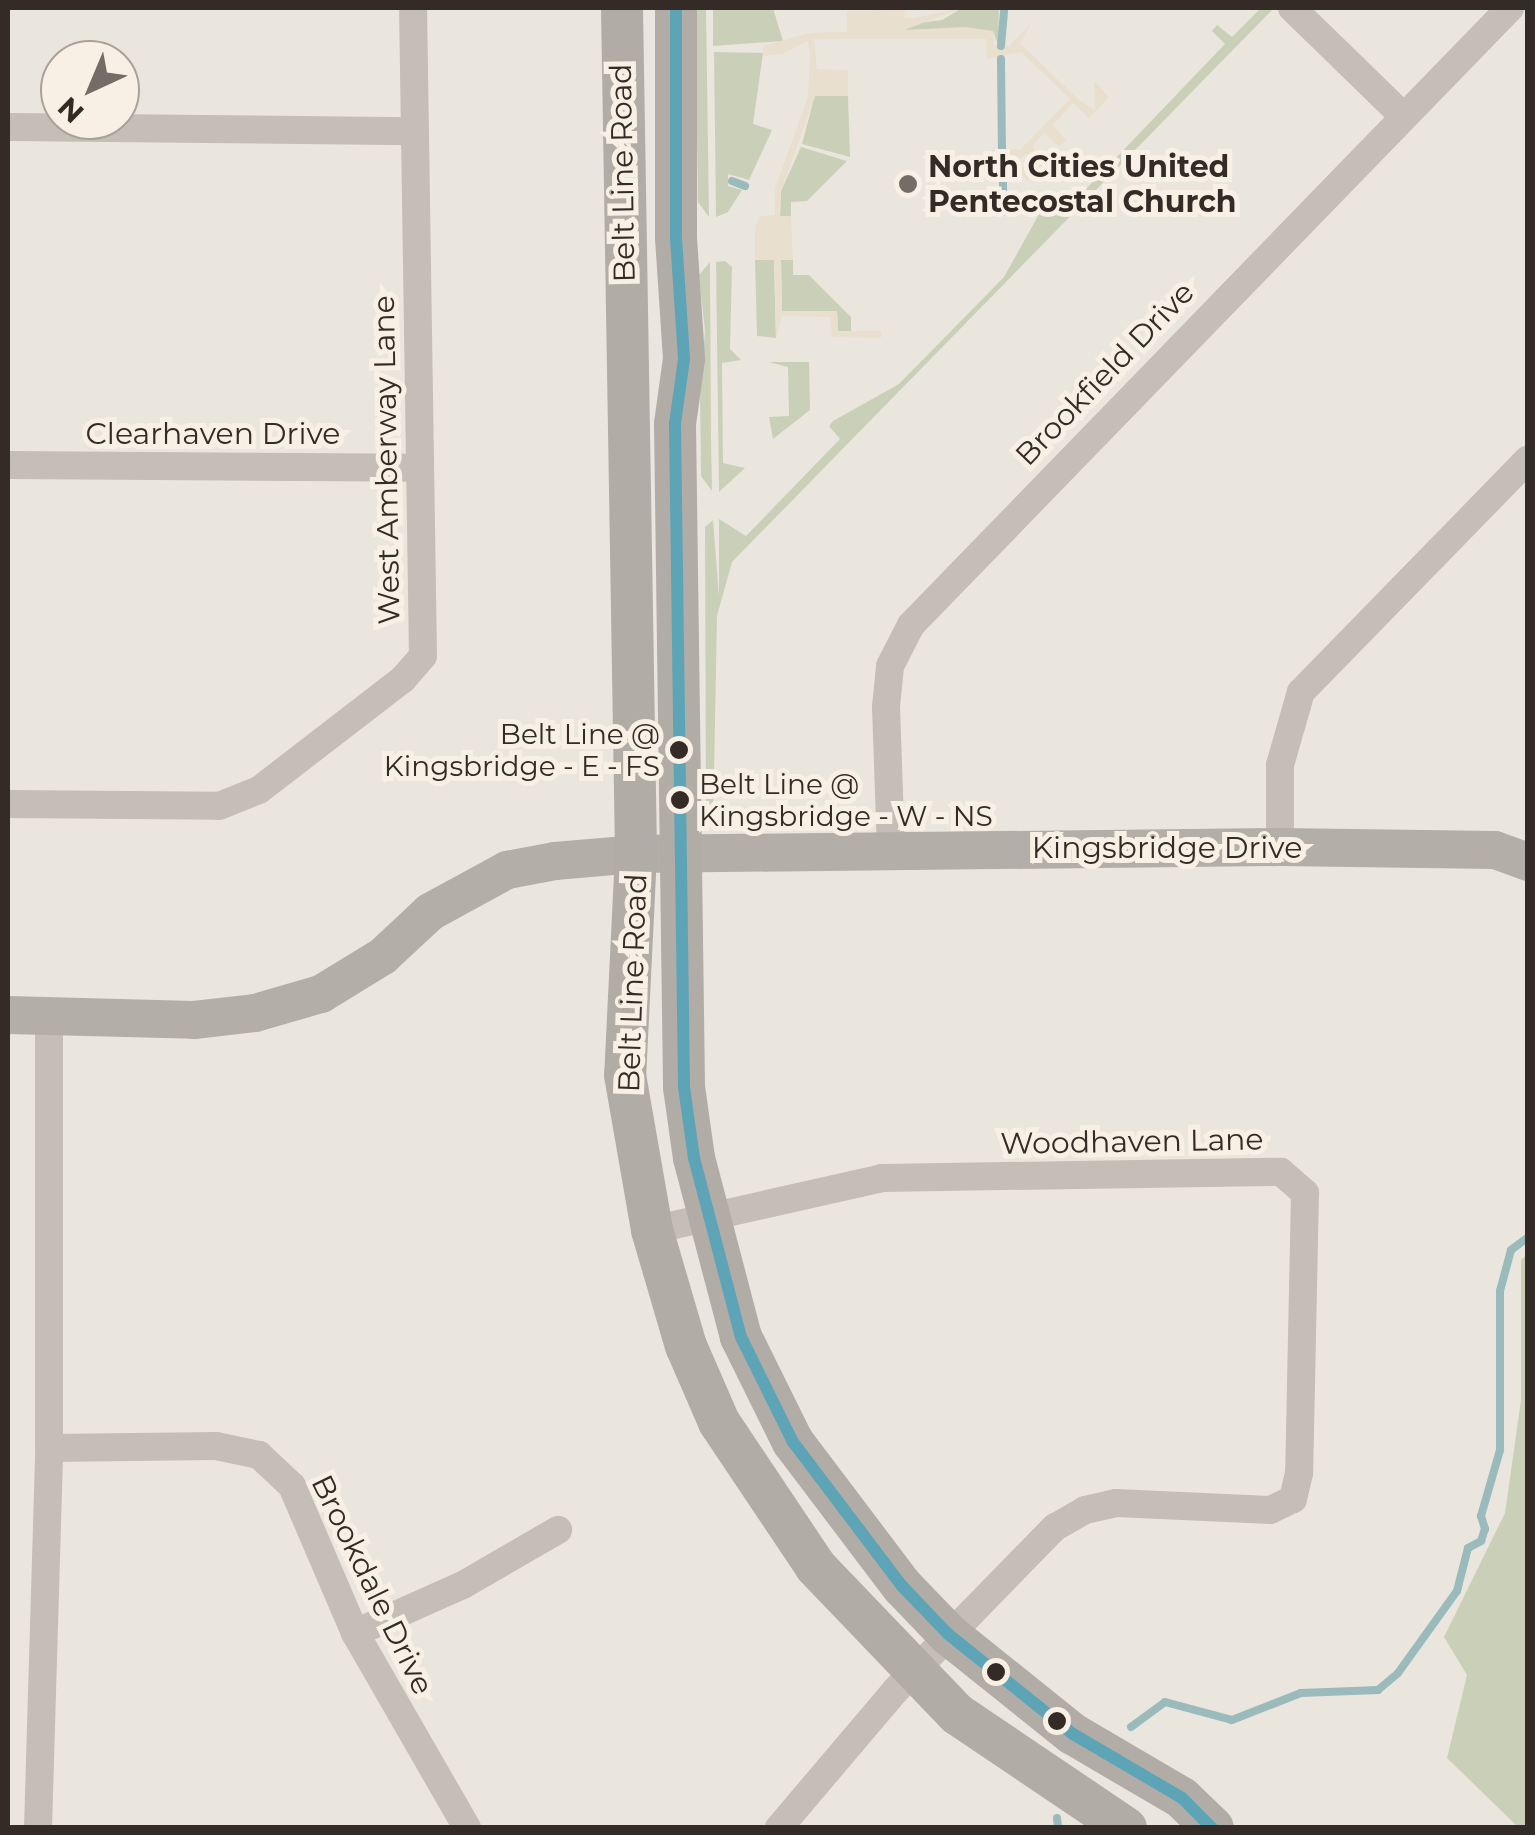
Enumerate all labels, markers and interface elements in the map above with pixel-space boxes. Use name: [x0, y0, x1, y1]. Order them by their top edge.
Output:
north arrow: [40, 40, 140, 140]
street label: Belt Line Road: [603, 63, 643, 283]
text: N: [51, 90, 90, 130]
place label: North Cities United Pentecostal Church: [928, 149, 1236, 220]
marker: North Cities United Pentecostal Church: [897, 173, 919, 195]
street label: Brookfield Drive: [1008, 275, 1202, 473]
street label: West Amberway Lane: [366, 295, 408, 625]
street label: Clearhaven Drive: [86, 416, 340, 452]
place label: Belt Line @ Kingsbridge - E - FS: [384, 717, 660, 783]
marker: Belt Line @ Kingsbridge - E - FS: [669, 740, 689, 760]
place label: Belt Line @ Kingsbridge - W - NS: [699, 767, 993, 833]
marker: Belt Line @ Kingsbridge - W - NS: [670, 790, 690, 810]
street label: Kingsbridge Drive: [1032, 830, 1302, 866]
street label: Belt Line Road: [611, 873, 655, 1093]
street label: Woodhaven Lane: [1000, 1122, 1264, 1162]
street label: Brookdale Drive: [303, 1469, 441, 1701]
unlabelled marker: [986, 1662, 1006, 1682]
unlabelled marker: [1047, 1711, 1067, 1731]

